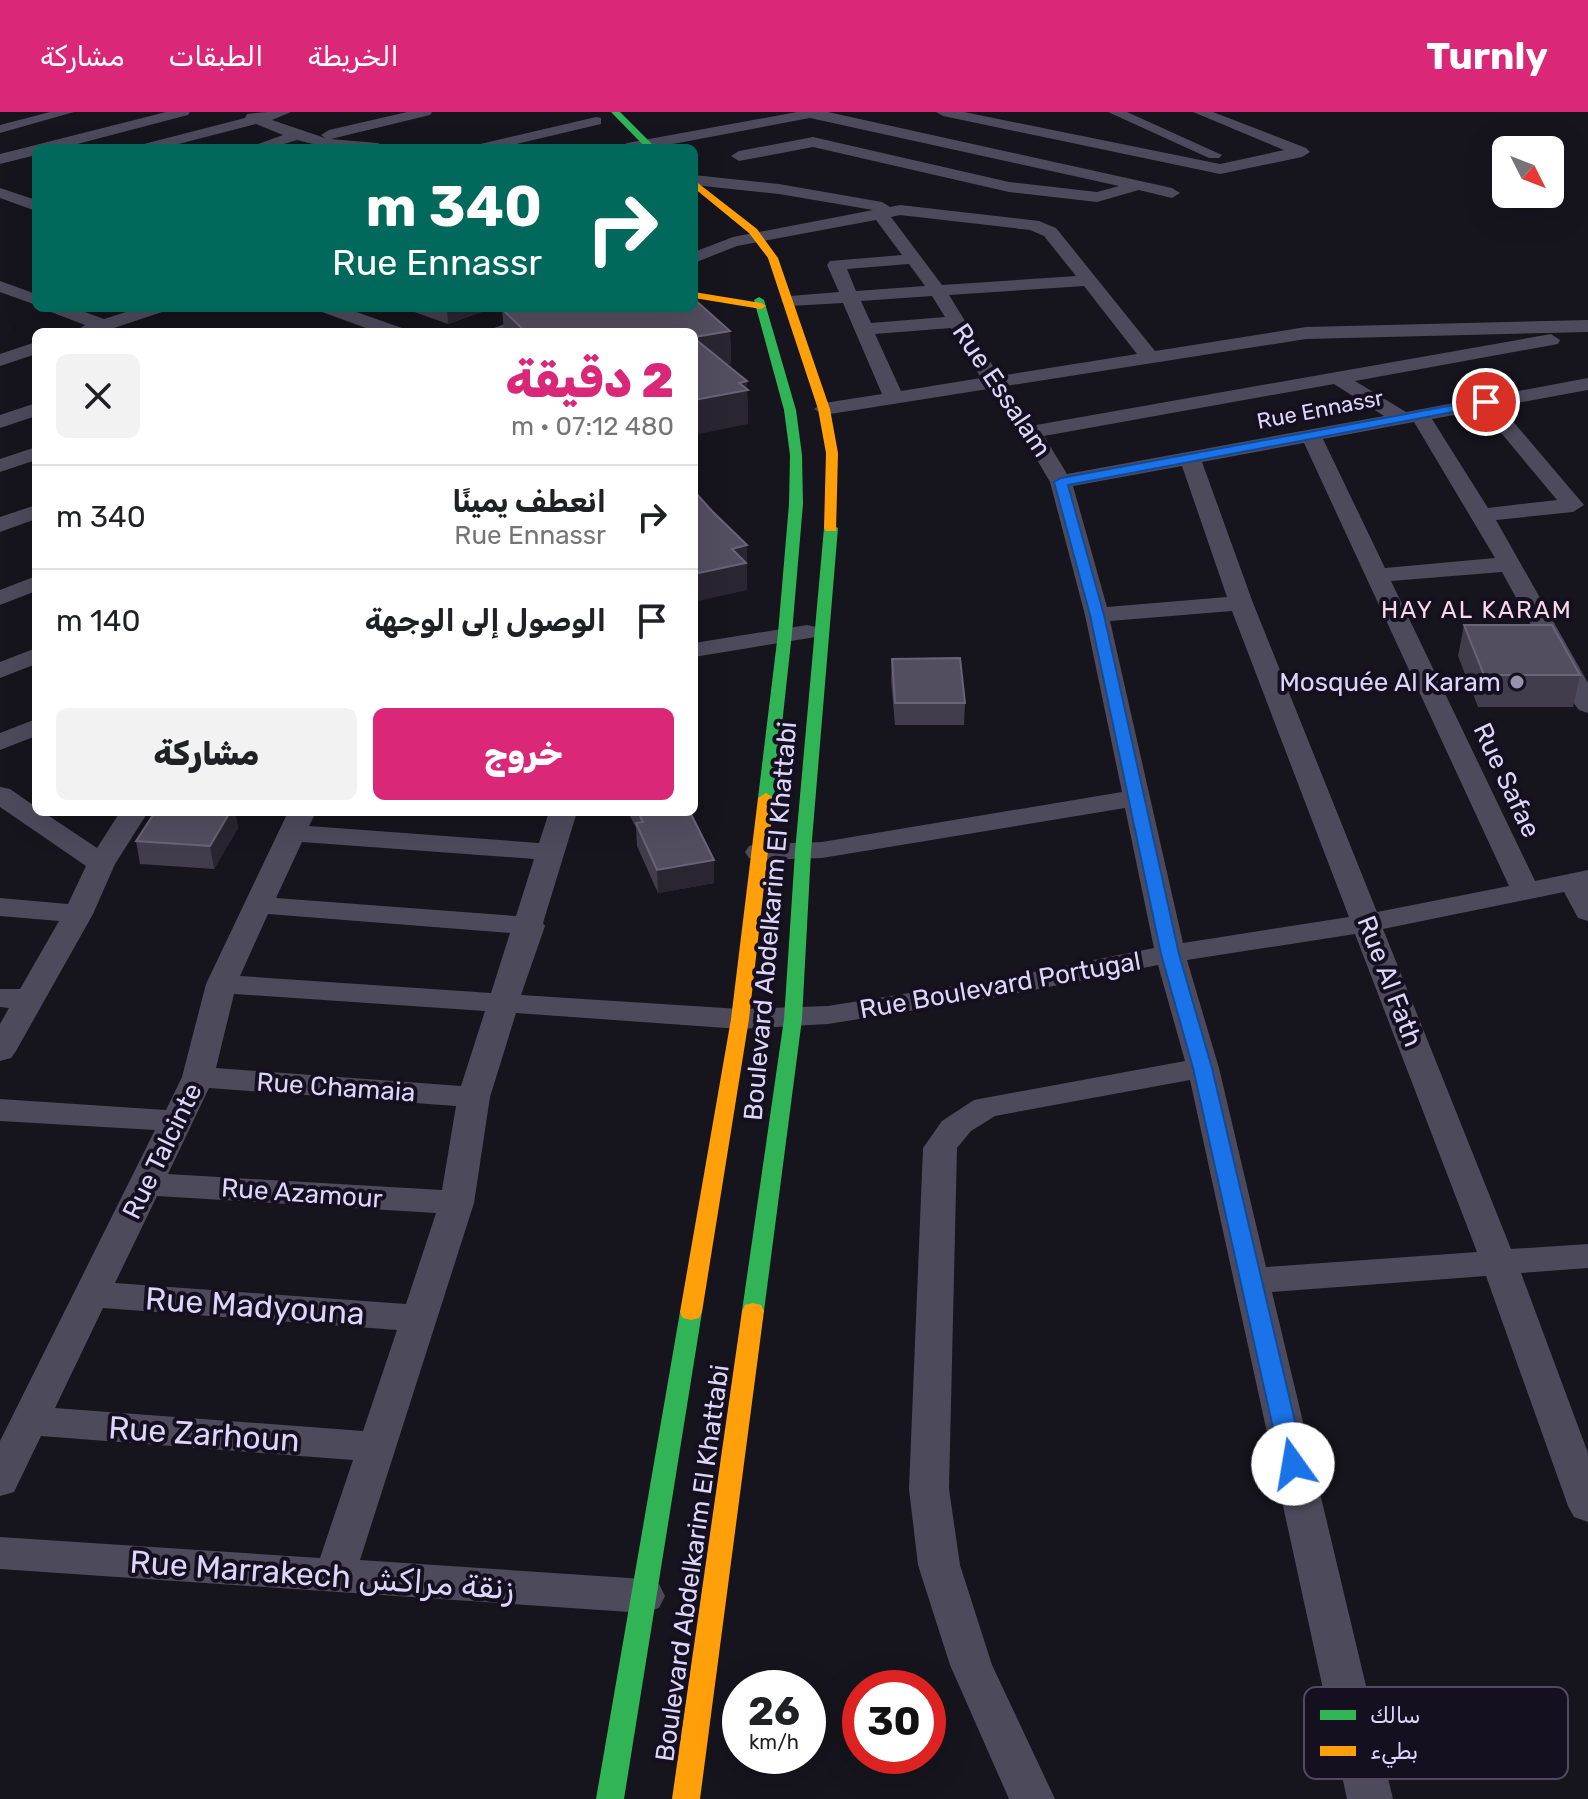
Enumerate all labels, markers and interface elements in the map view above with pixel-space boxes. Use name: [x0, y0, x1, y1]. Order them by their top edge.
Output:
text: Turnly: [1426, 33, 1548, 79]
text: مشاركة: [40, 40, 124, 73]
text: الطبقات: [168, 40, 263, 73]
text: الخريطة: [307, 40, 399, 73]
north arrow: [1492, 136, 1564, 208]
map controls: [1492, 136, 1564, 208]
text: 340 m: [366, 174, 542, 240]
icon: right: [570, 176, 674, 280]
text: Rue Ennassr: [332, 241, 542, 284]
street label: Rue Essalam: [946, 318, 1058, 463]
text: 2 دقيقة: [505, 352, 674, 409]
button: close: [56, 354, 140, 438]
pin: [1452, 368, 1520, 436]
icon: arrive: [1464, 380, 1508, 424]
street label: Rue Ennassr: [1255, 384, 1386, 435]
text: 480 m · 07:12: [511, 411, 674, 442]
text: انعطف يمينًا: [452, 484, 606, 520]
icon: right: [630, 495, 674, 539]
text: 340 m: [56, 499, 146, 535]
text: Rue Ennassr: [454, 520, 606, 551]
district label: HAY AL KARAM: [1381, 596, 1573, 624]
icon: arrive: [630, 599, 674, 643]
text: 140 m: [56, 603, 141, 639]
text: الوصول إلى الوجهة: [365, 603, 606, 639]
place label: Mosquée Al Karam: [1279, 667, 1501, 698]
marker: Mosquée Al Karam: [1508, 673, 1526, 691]
button: مشاركة: [56, 708, 357, 800]
button: خروج: [373, 708, 674, 800]
street label: Rue Safae: [1467, 718, 1547, 842]
street label: Boulevard Abdelkarim El Khattabi: [738, 720, 803, 1122]
street label: Rue Al Fath: [1350, 911, 1429, 1051]
street label: Rue Boulevard Portugal: [857, 945, 1143, 1026]
street label: Rue Chamaia: [255, 1066, 416, 1109]
street label: Rue Talcinte: [116, 1078, 209, 1224]
street label: Rue Azamour: [220, 1172, 384, 1215]
street label: Rue Madyouna: [144, 1279, 366, 1333]
street label: Boulevard Abdelkarim El Khattabi: [649, 1363, 736, 1763]
street label: Rue Zarhoun: [107, 1408, 301, 1460]
position arrow: [1251, 1422, 1335, 1506]
street label: Rue Marrakech زنقة مراكش: [128, 1543, 516, 1607]
speed limit sign: 30: [842, 1670, 946, 1774]
legend: [1304, 1687, 1568, 1779]
text: 26: [748, 1688, 800, 1735]
text: سالك: [1370, 1702, 1421, 1729]
text: km/h: [749, 1730, 799, 1754]
text: بطيء: [1370, 1738, 1418, 1768]

